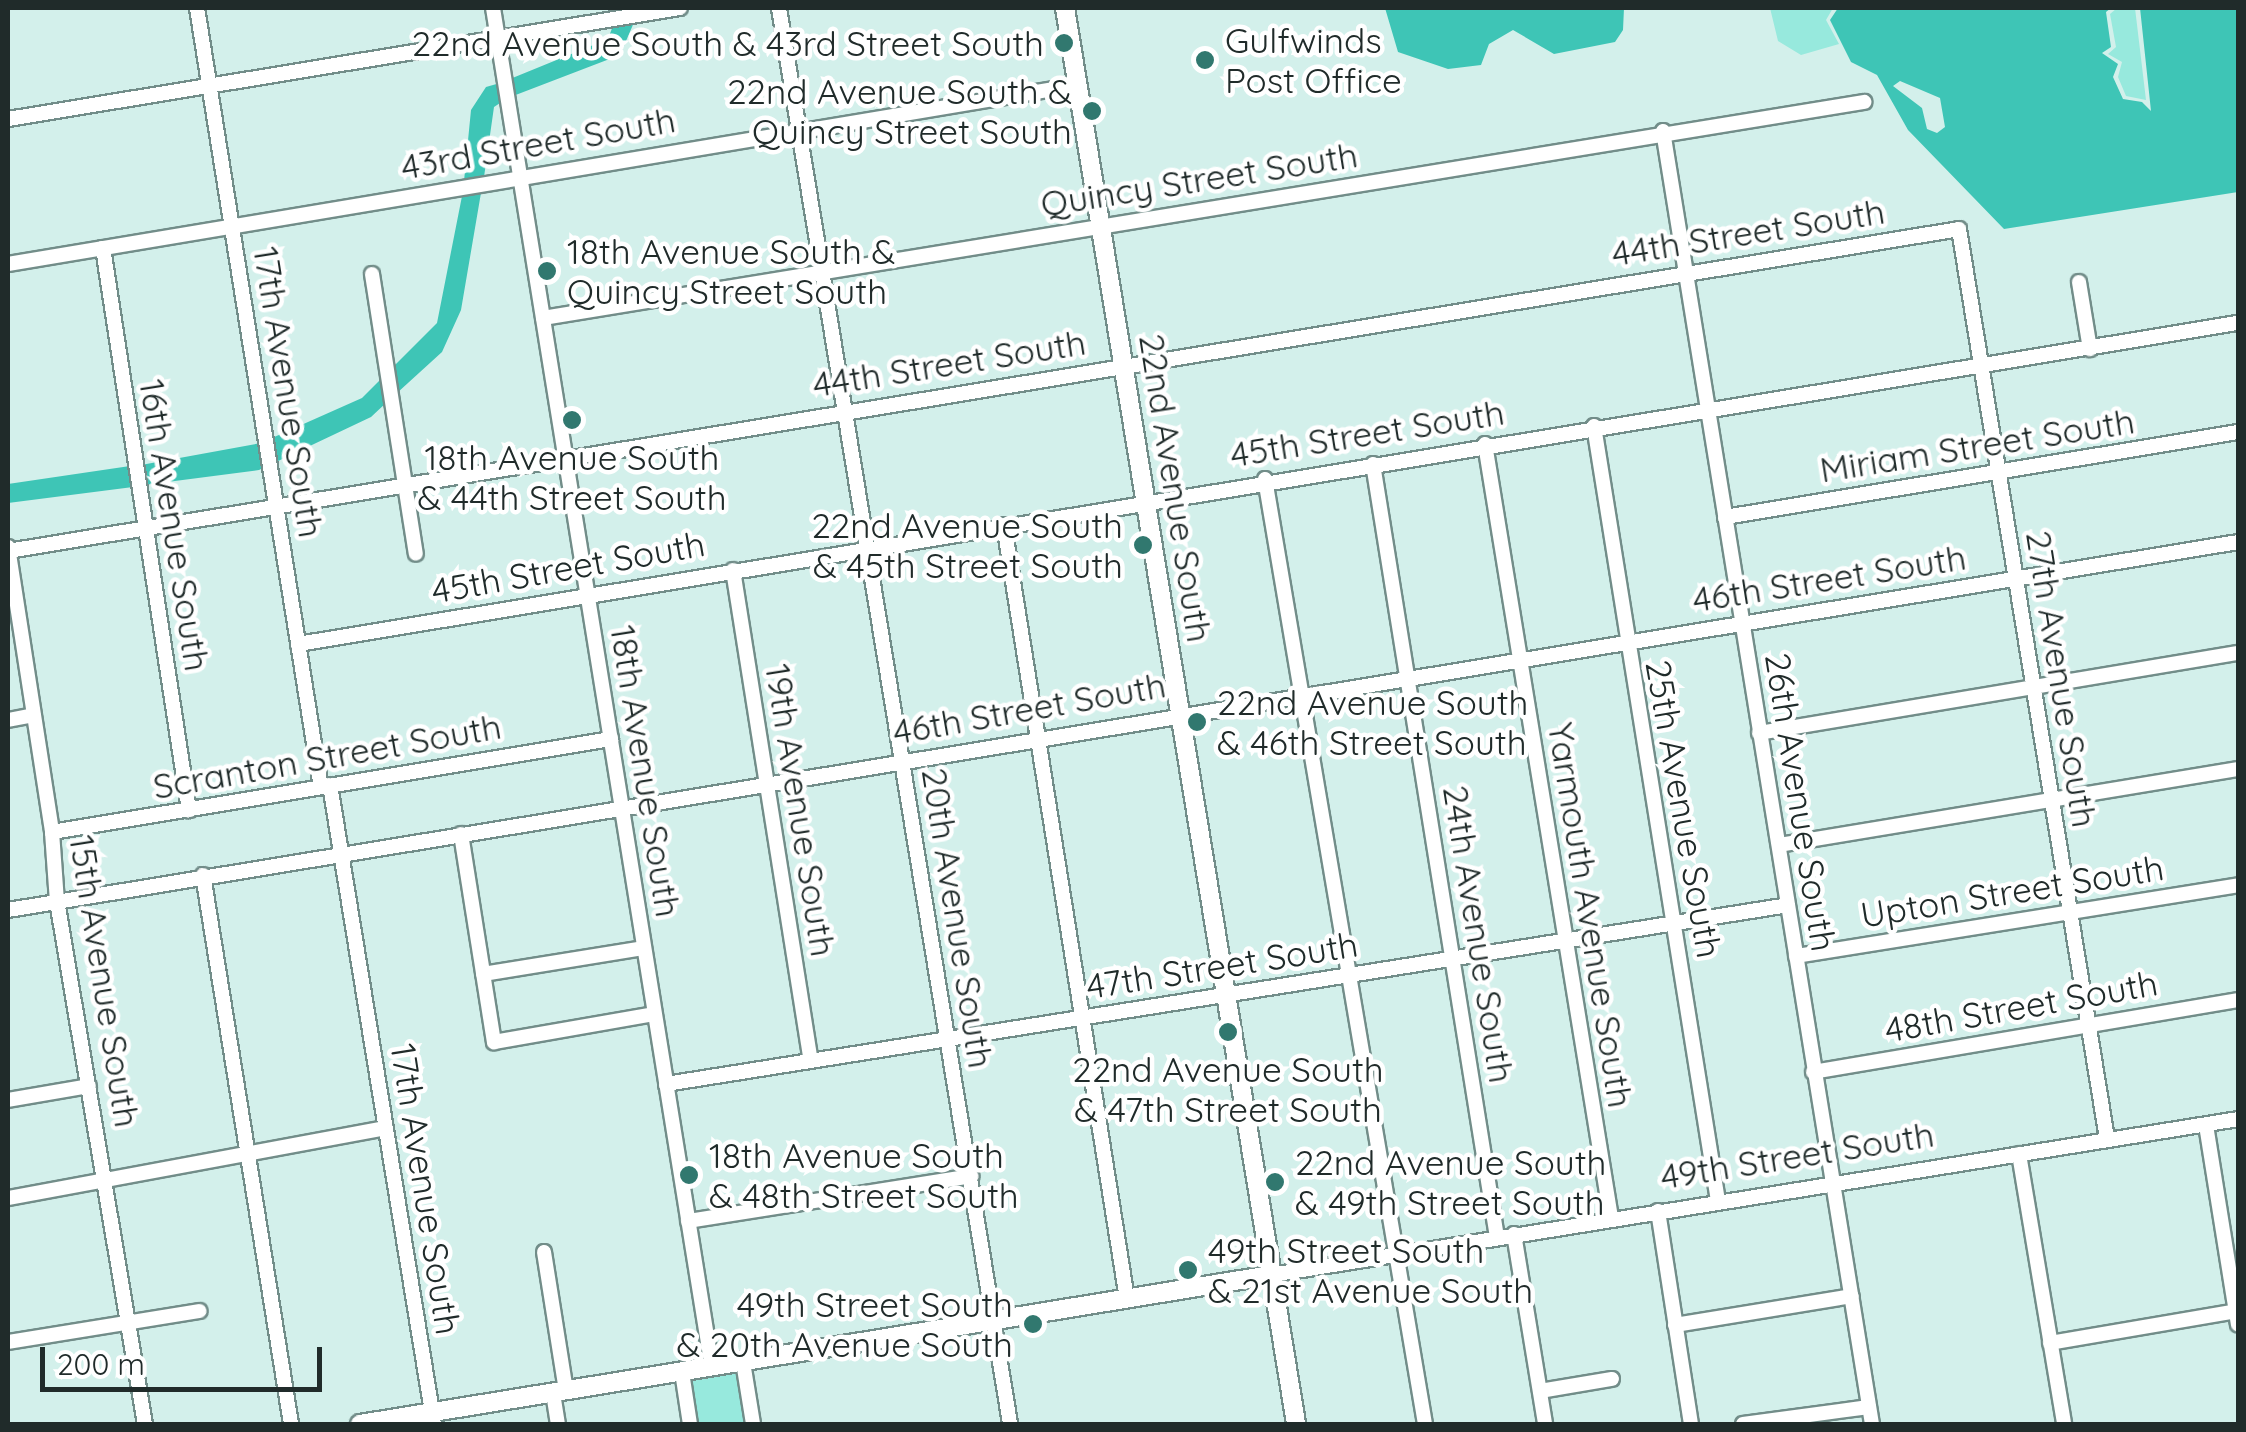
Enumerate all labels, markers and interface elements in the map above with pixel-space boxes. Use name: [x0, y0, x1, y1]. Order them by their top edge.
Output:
place label: Gulfwinds Post Office: [1225, 19, 1402, 101]
place label: 22nd Avenue South & 43rd Street South: [412, 22, 1044, 64]
marker: 22nd Avenue South & 43rd Street South: [1053, 32, 1075, 54]
marker: Gulfwinds Post Office: [1194, 49, 1216, 71]
place label: 22nd Avenue South & Quincy Street South: [727, 70, 1072, 152]
street label: 43rd Street South: [397, 98, 679, 188]
marker: 22nd Avenue South & Quincy Street South: [1081, 100, 1103, 122]
street label: Quincy Street South: [1038, 133, 1360, 225]
street label: 44th Street South: [1608, 190, 1888, 274]
place label: 18th Avenue South & Quincy Street South: [567, 230, 895, 312]
street label: 17th Avenue South: [245, 244, 333, 540]
marker: 18th Avenue South & Quincy Street South: [536, 260, 558, 282]
street label: 44th Street South: [809, 321, 1089, 405]
street label: 22nd Avenue South: [1131, 331, 1221, 645]
street label: 16th Avenue South: [131, 376, 219, 674]
street label: 45th Street South: [1227, 391, 1507, 475]
street label: Miriam Street South: [1817, 399, 2137, 491]
marker: 18th Avenue South & 44th Street South: [561, 409, 583, 431]
place label: 18th Avenue South & 44th Street South: [417, 436, 727, 518]
place label: 22nd Avenue South & 45th Street South: [812, 504, 1123, 586]
street label: 45th Street South: [428, 522, 708, 612]
street label: 27th Avenue South: [2018, 528, 2106, 830]
marker: 22nd Avenue South & 45th Street South: [1132, 534, 1154, 556]
street label: 46th Street South: [1689, 536, 1969, 620]
street label: 18th Avenue South: [602, 622, 690, 920]
street label: 26th Avenue South: [1757, 650, 1845, 954]
street label: 25th Avenue South: [1637, 657, 1731, 961]
street label: 19th Avenue South: [757, 661, 845, 959]
street label: 46th Street South: [889, 663, 1169, 753]
place label: 22nd Avenue South & 46th Street South: [1217, 681, 1528, 763]
street label: Scranton Street South: [150, 705, 504, 807]
marker: 22nd Avenue South & 46th Street South: [1186, 711, 1208, 733]
street label: Yarmouth Avenue South: [1540, 720, 1642, 1110]
street label: 20th Avenue South: [914, 765, 1002, 1071]
street label: 24th Avenue South: [1435, 782, 1523, 1086]
street label: 15th Avenue South: [61, 832, 149, 1130]
street label: Upton Street South: [1857, 846, 2167, 936]
street label: 47th Street South: [1083, 923, 1361, 1007]
street label: 48th Street South: [1881, 961, 2161, 1051]
marker: 22nd Avenue South & 47th Street South: [1217, 1021, 1239, 1043]
street label: 17th Avenue South: [382, 1041, 470, 1337]
place label: 22nd Avenue South & 47th Street South: [1072, 1048, 1384, 1130]
street label: 49th Street South: [1657, 1113, 1937, 1197]
place label: 18th Avenue South & 48th Street South: [709, 1134, 1019, 1216]
place label: 22nd Avenue South & 49th Street South: [1295, 1141, 1606, 1223]
marker: 18th Avenue South & 48th Street South: [678, 1164, 700, 1186]
marker: 22nd Avenue South & 49th Street South: [1264, 1171, 1286, 1193]
place label: 49th Street South & 21st Avenue South: [1208, 1229, 1533, 1311]
marker: 49th Street South & 21st Avenue South: [1177, 1259, 1199, 1281]
place label: 49th Street South & 20th Avenue South: [676, 1283, 1013, 1365]
marker: 49th Street South & 20th Avenue South: [1022, 1313, 1044, 1335]
scale bar: [45, 1327, 328, 1389]
text: 200 m: [57, 1345, 145, 1383]

